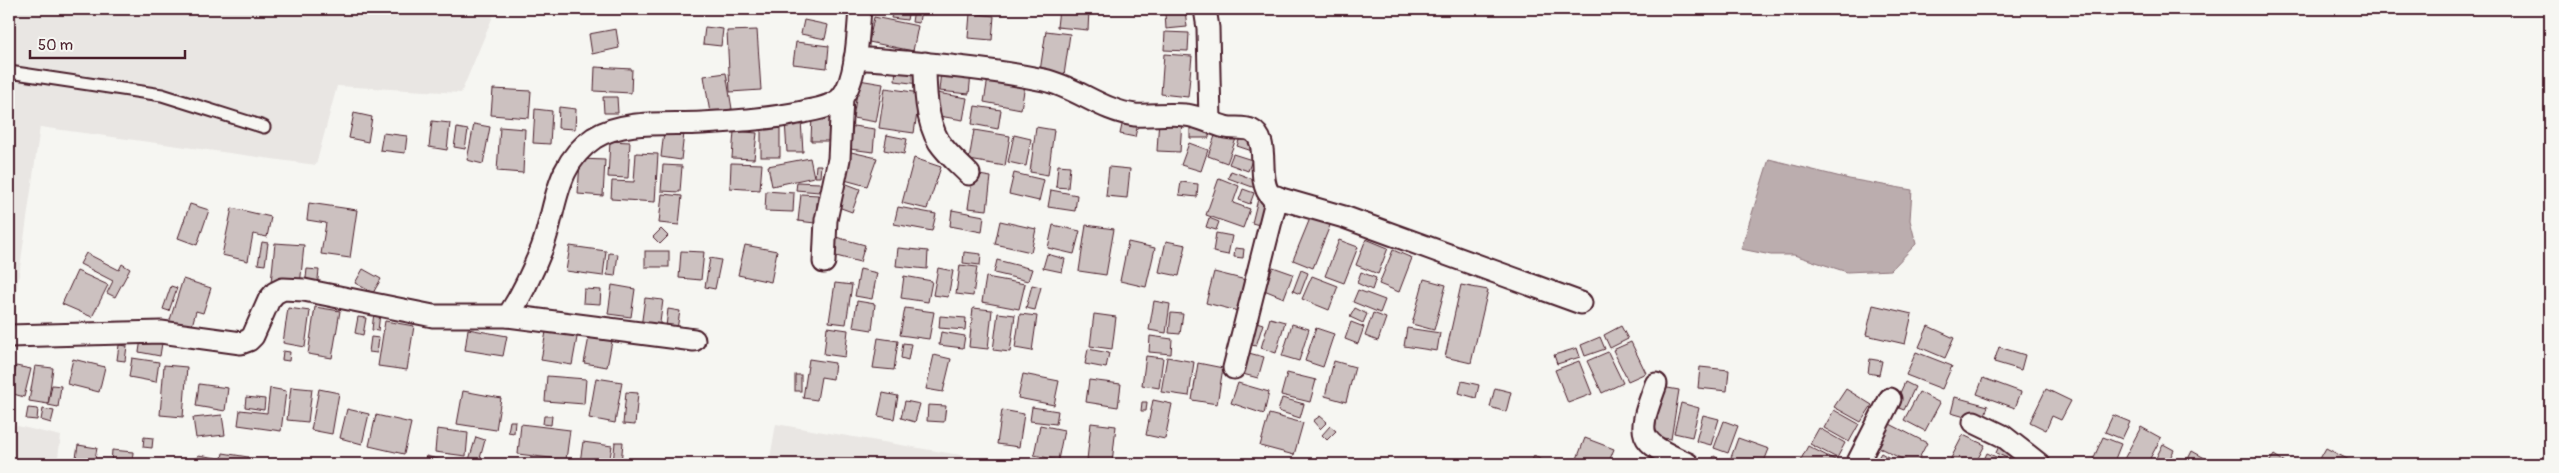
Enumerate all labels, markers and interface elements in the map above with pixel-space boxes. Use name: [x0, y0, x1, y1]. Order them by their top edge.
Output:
scale bar: [30, 28, 185, 60]
text: 50 m: [38, 36, 73, 55]

